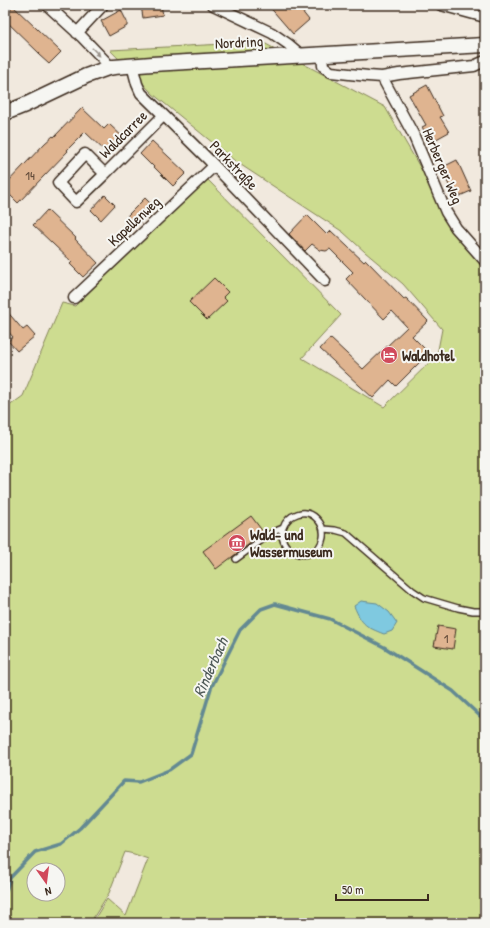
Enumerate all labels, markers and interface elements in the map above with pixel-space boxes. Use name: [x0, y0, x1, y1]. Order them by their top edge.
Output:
street label: Nordring: [214, 30, 264, 54]
one-way arrow: [91, 47, 101, 57]
street label: Waldcarree: [94, 105, 152, 163]
street label: Herberger Weg: [418, 125, 469, 207]
street label: Parkstraße: [205, 136, 263, 194]
house number: 14: [25, 166, 35, 184]
street label: Kapellenweg: [103, 191, 165, 251]
hotel icon: Waldhotel: [379, 345, 399, 365]
place label: Waldhotel: [402, 345, 455, 366]
place label: Wald- und Wassermuseum: [250, 524, 333, 562]
museum icon: Wald- und Wassermuseum: [227, 533, 247, 553]
house number: 1: [444, 629, 449, 647]
water label: Rinderbach: [187, 633, 233, 700]
north arrow: [26, 862, 66, 902]
scale bar: [336, 876, 428, 902]
text: 50 m: [342, 881, 363, 898]
text: N: [44, 884, 53, 899]

